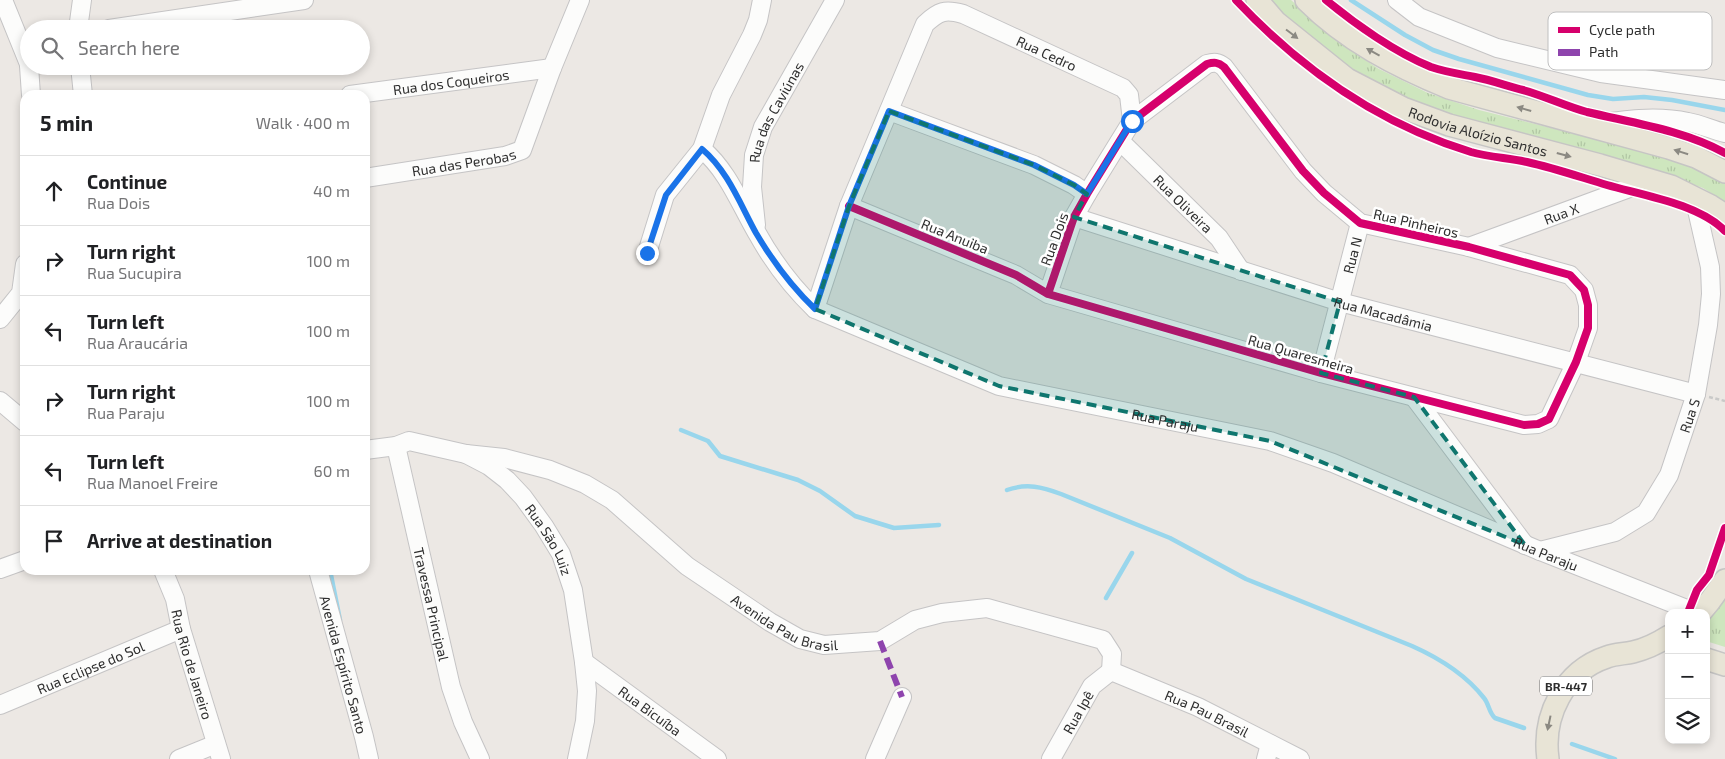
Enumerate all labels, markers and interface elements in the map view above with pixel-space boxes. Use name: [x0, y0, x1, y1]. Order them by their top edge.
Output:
legend: [1548, 12, 1712, 70]
search box: [20, 20, 370, 75]
text: Cycle path: [1589, 21, 1655, 38]
one-way arrow: [1285, 28, 1298, 39]
street label: Rua Cedro: [1014, 31, 1080, 74]
icon: search: [38, 34, 66, 62]
text: Search here: [78, 36, 180, 59]
text: Path: [1589, 43, 1618, 60]
one-way arrow: [1366, 47, 1379, 56]
street label: Rua das Caviúnas: [745, 59, 807, 163]
street label: Rua dos Coqueiros: [392, 65, 510, 98]
street label: Rodovia Aloízio Santos: [1406, 102, 1550, 159]
one-way arrow: [1516, 104, 1531, 112]
text: 5 min: [40, 110, 93, 135]
route start: [1121, 110, 1144, 133]
text: Walk · 400 m: [256, 113, 350, 132]
street label: Rua das Perobas: [410, 144, 518, 179]
one-way arrow: [1673, 148, 1688, 155]
one-way arrow: [1557, 152, 1572, 160]
text: Continue: [87, 170, 167, 193]
street label: Rua Oliveira: [1150, 171, 1217, 236]
icon: ahead: [40, 177, 68, 205]
text: 40 m: [313, 181, 350, 200]
text: Rua Dois: [87, 193, 150, 212]
street label: Rua X: [1541, 199, 1581, 227]
street label: Rua Pinheiros: [1372, 205, 1460, 241]
street label: Rua Dois: [1037, 210, 1071, 268]
street label: Rua Anuiba: [919, 215, 991, 257]
street label: Rua N: [1339, 235, 1365, 275]
text: Turn right: [87, 240, 175, 263]
route end: [636, 242, 659, 265]
icon: right: [40, 247, 68, 275]
text: 100 m: [307, 251, 350, 270]
text: Rua Sucupira: [87, 263, 182, 282]
street label: Rua Macadâmia: [1332, 292, 1434, 334]
text: Turn left: [87, 310, 164, 333]
icon: left: [40, 317, 68, 345]
text: 100 m: [307, 321, 350, 340]
street label: Rua Quaresmeira: [1246, 331, 1356, 377]
text: Rua Araucária: [87, 333, 188, 352]
text: Turn right: [87, 380, 175, 403]
icon: right: [40, 387, 68, 415]
text: 100 m: [307, 391, 350, 410]
street label: Rua S: [1675, 396, 1703, 435]
text: Rua Paraju: [87, 403, 165, 422]
street label: Rua Paraju: [1130, 405, 1200, 435]
text: Turn left: [87, 450, 164, 473]
icon: left: [40, 457, 68, 485]
text: 60 m: [314, 461, 350, 480]
text: Rua Manoel Freire: [87, 473, 218, 492]
street label: Rua São Luiz: [522, 500, 576, 577]
icon: arrive: [40, 527, 68, 555]
text: Arrive at destination: [87, 529, 272, 552]
street label: Rua Paraju: [1511, 532, 1581, 574]
street label: Travessa Principal: [411, 546, 453, 663]
street label: Avenida Pau Brasil: [728, 590, 839, 654]
street label: Avenida Espírito Santo: [317, 593, 371, 736]
street label: Rua Rio de Janeiro: [169, 608, 217, 721]
map controls: [1665, 609, 1710, 744]
button: +: [1665, 609, 1710, 654]
street label: Rua Eclipse do Sol: [34, 637, 147, 697]
button: −: [1665, 654, 1710, 699]
road number: BR-447: [1540, 676, 1592, 696]
street label: Rua Bicuíba: [615, 682, 685, 739]
street label: Rua Pau Brasil: [1163, 686, 1253, 741]
street label: Rua Ipê: [1059, 687, 1096, 736]
button: layers: [1665, 699, 1710, 744]
one-way arrow: [1545, 716, 1553, 731]

